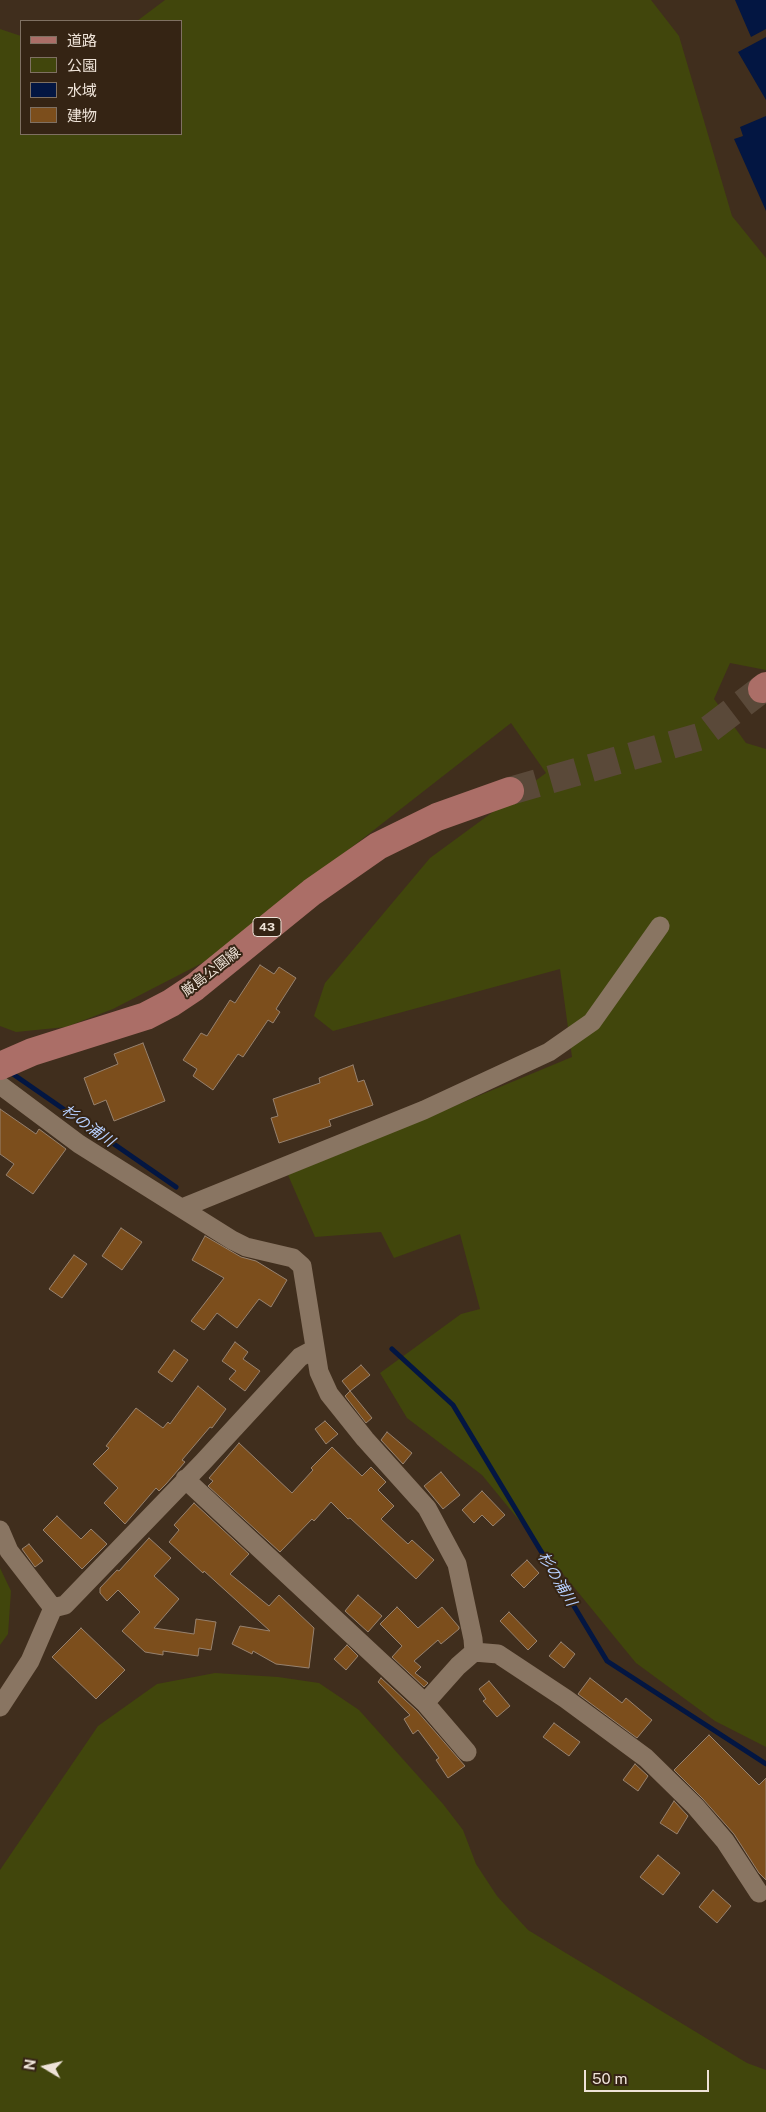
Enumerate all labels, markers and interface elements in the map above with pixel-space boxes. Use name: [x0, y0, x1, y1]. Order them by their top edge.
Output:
legend: [20, 20, 182, 135]
text: 道路: [67, 32, 97, 49]
text: 公園: [67, 57, 97, 74]
text: 水域: [67, 82, 97, 99]
text: 建物: [67, 107, 97, 124]
road number: 43: [253, 918, 281, 936]
street label: 厳島公園線: [178, 944, 244, 1000]
water label: 杉の浦川: [58, 1101, 118, 1151]
water label: 杉の浦川: [534, 1549, 580, 1609]
north arrow: [20, 2042, 70, 2092]
text: N: [21, 2058, 39, 2071]
scale bar: [586, 2060, 711, 2092]
text: 50 m: [592, 2070, 627, 2087]

